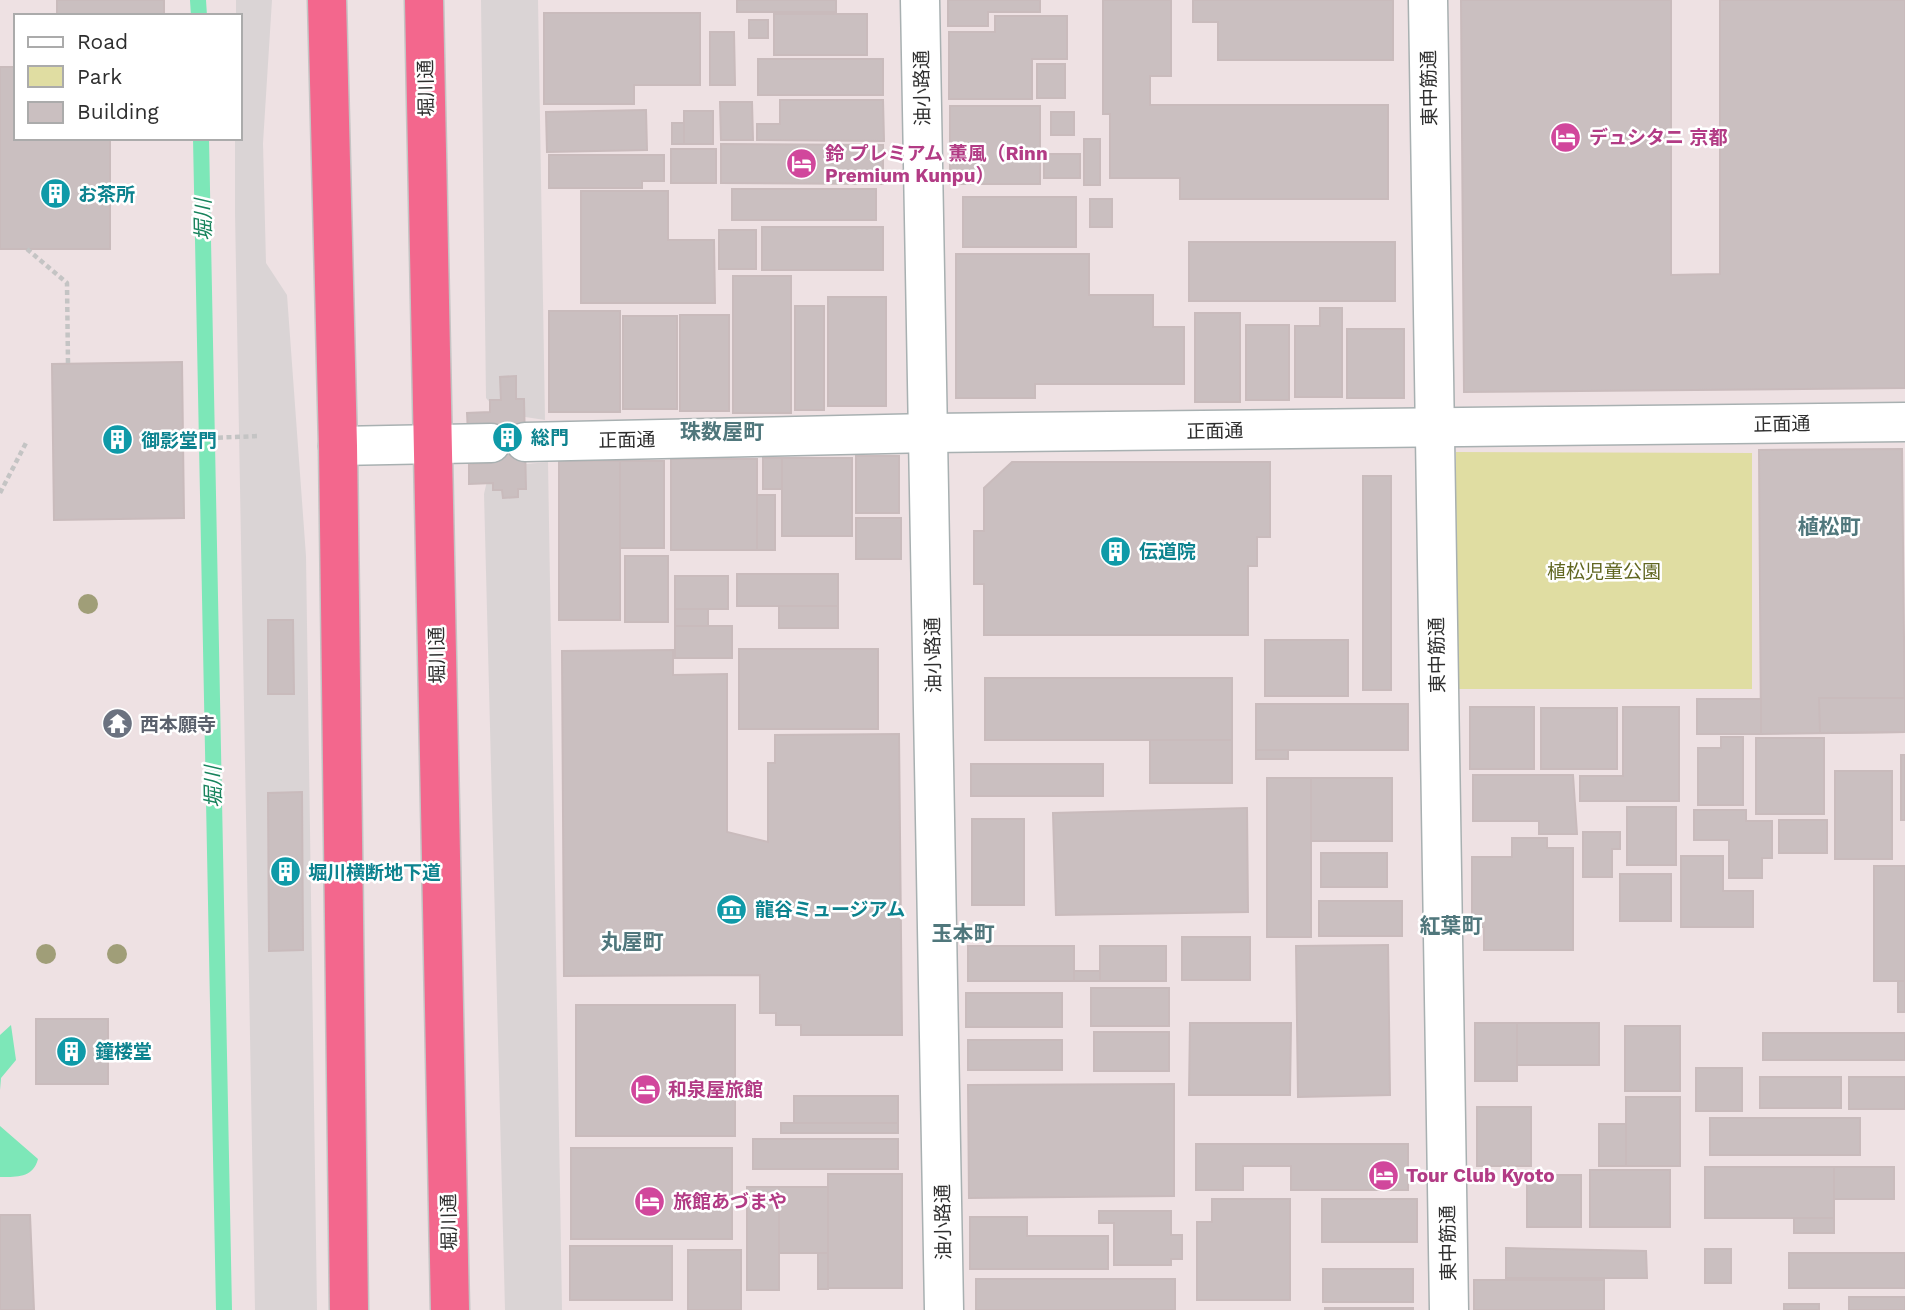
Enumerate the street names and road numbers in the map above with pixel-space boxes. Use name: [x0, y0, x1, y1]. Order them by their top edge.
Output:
street label: 油小路通: [910, 50, 934, 126]
street label: 東中筋通: [1417, 50, 1441, 126]
street label: 堀川通: [414, 59, 438, 117]
street label: 正面通: [1753, 412, 1811, 436]
street label: 正面通: [1186, 419, 1244, 443]
street label: 正面通: [598, 428, 656, 452]
street label: 油小路通: [921, 617, 945, 693]
street label: 東中筋通: [1425, 617, 1449, 693]
street label: 堀川通: [425, 626, 449, 684]
street label: 油小路通: [931, 1184, 955, 1260]
street label: 堀川通: [437, 1193, 461, 1251]
street label: 東中筋通: [1436, 1205, 1460, 1281]

